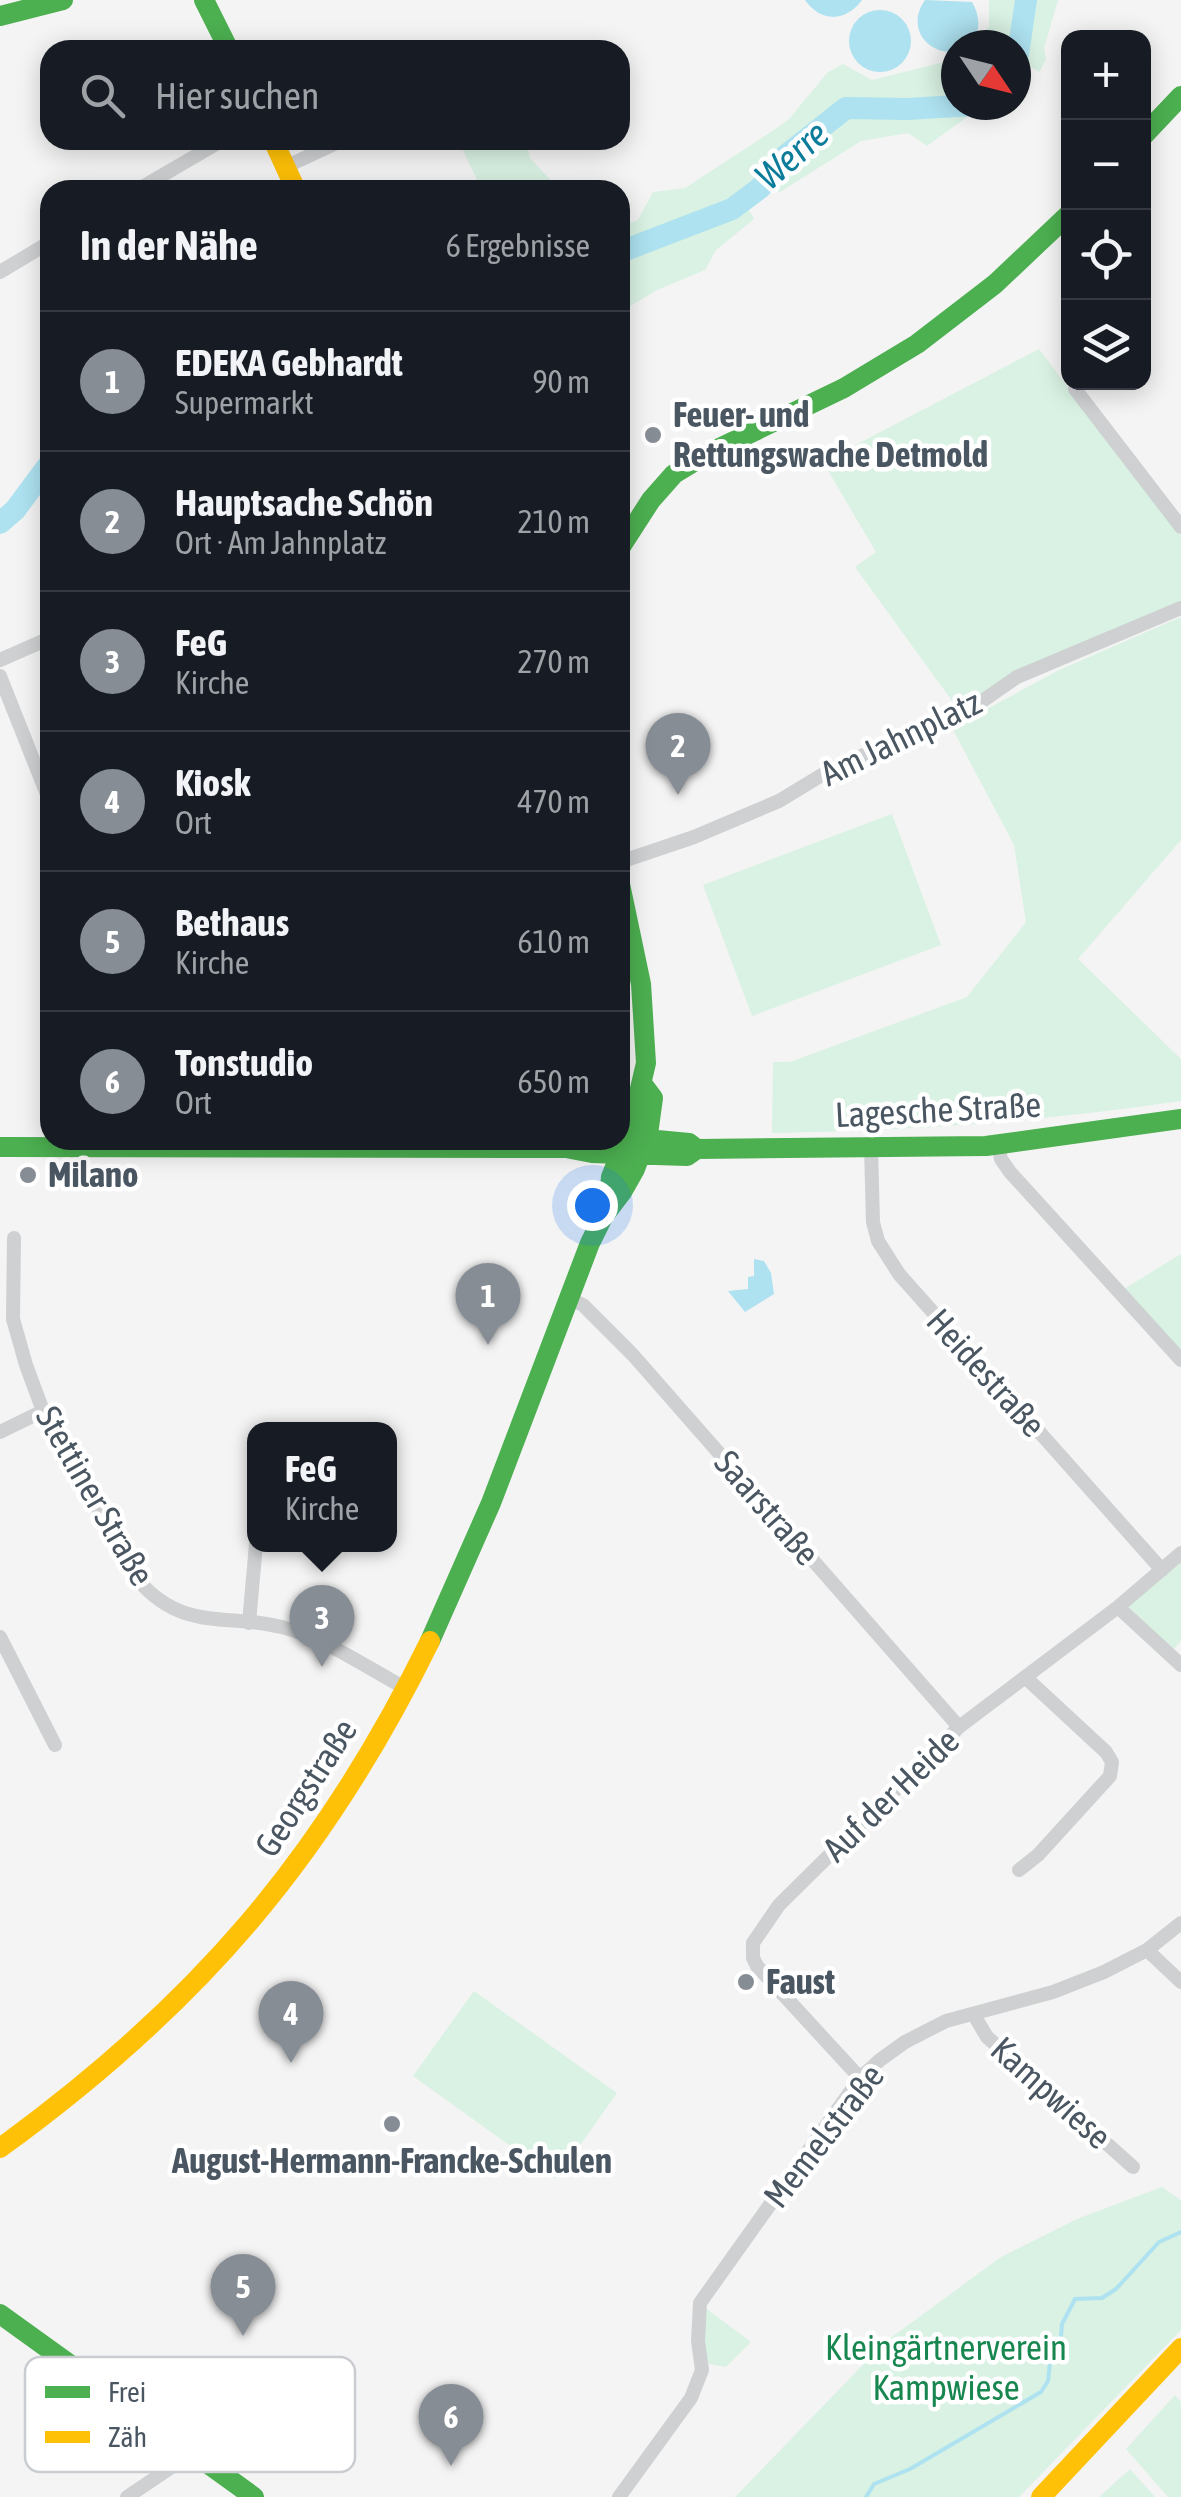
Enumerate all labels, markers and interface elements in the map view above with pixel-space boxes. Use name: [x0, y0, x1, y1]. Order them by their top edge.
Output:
north arrow: [941, 30, 1031, 120]
map controls: [1061, 30, 1151, 390]
button: +: [1061, 30, 1151, 120]
search box: [40, 40, 630, 150]
icon: search: [75, 68, 130, 123]
text: Hier suchen: [155, 74, 319, 117]
water label: Werre: [747, 111, 837, 198]
button: −: [1061, 120, 1151, 210]
button: locate: [1061, 210, 1151, 300]
text: In der Nähe: [80, 221, 258, 269]
text: 6 Ergebnisse: [446, 227, 590, 264]
button: layers: [1061, 300, 1151, 390]
text: EDEKA Gebhardt: [175, 341, 403, 384]
text: 1: [105, 363, 120, 400]
text: 90 m: [532, 363, 590, 400]
text: Supermarkt: [175, 384, 314, 421]
place label: Feuer- und Rettungswache Detmold: [673, 394, 988, 474]
marker: Feuer- und Rettungswache Detmold: [642, 424, 664, 446]
text: Hauptsache Schön: [175, 481, 433, 524]
text: 2: [105, 503, 120, 540]
text: 210 m: [517, 503, 590, 540]
text: Ort · Am Jahnplatz: [175, 524, 386, 561]
text: FeG: [175, 621, 227, 664]
text: 3: [105, 643, 120, 680]
text: 270 m: [517, 643, 590, 680]
text: Kirche: [175, 664, 249, 701]
street label: Am Jahnplatz: [814, 681, 988, 793]
pin: 2: [646, 712, 710, 795]
text: Kiosk: [175, 761, 250, 804]
text: 4: [105, 783, 120, 820]
text: 470 m: [517, 783, 590, 820]
text: Ort: [175, 804, 212, 841]
text: Bethaus: [175, 901, 289, 944]
text: 5: [105, 923, 120, 960]
text: 610 m: [517, 923, 590, 960]
text: Kirche: [175, 944, 249, 981]
text: Tonstudio: [175, 1041, 313, 1084]
text: 6: [105, 1063, 120, 1100]
text: 650 m: [517, 1063, 590, 1100]
text: Ort: [175, 1084, 212, 1121]
street label: Lagesche Straße: [834, 1084, 1042, 1134]
place label: Milano: [48, 1154, 138, 1194]
marker: Milano: [17, 1164, 39, 1186]
your location: [567, 1180, 618, 1231]
pin: 1: [456, 1262, 520, 1345]
street label: Heidestraße: [919, 1300, 1054, 1444]
street label: Stettiner Straße: [29, 1399, 163, 1592]
popup: [247, 1422, 397, 1552]
street label: Saarstraße: [707, 1442, 828, 1573]
text: FeG: [285, 1447, 337, 1490]
text: Kirche: [285, 1490, 359, 1527]
pin: 3: [290, 1584, 354, 1667]
street label: Georgstraße: [246, 1711, 364, 1864]
street label: Auf der Heide: [814, 1720, 966, 1869]
place label: Faust: [766, 1961, 835, 2001]
marker: Faust: [735, 1971, 757, 1993]
pin: 4: [258, 1980, 324, 2063]
street label: Kampwiese: [984, 2028, 1120, 2156]
street label: Memelstraße: [755, 2056, 891, 2215]
marker: August-Hermann-Francke-Schulen: [381, 2113, 403, 2135]
place label: August-Hermann-Francke-Schulen: [171, 2140, 612, 2180]
pin: 5: [210, 2254, 276, 2336]
park label: Kleingärtnerverein Kampwiese: [825, 2327, 1067, 2407]
legend: [25, 2357, 355, 2472]
text: Frei: [108, 2376, 146, 2408]
pin: 6: [418, 2384, 484, 2466]
text: Zäh: [108, 2421, 147, 2453]

